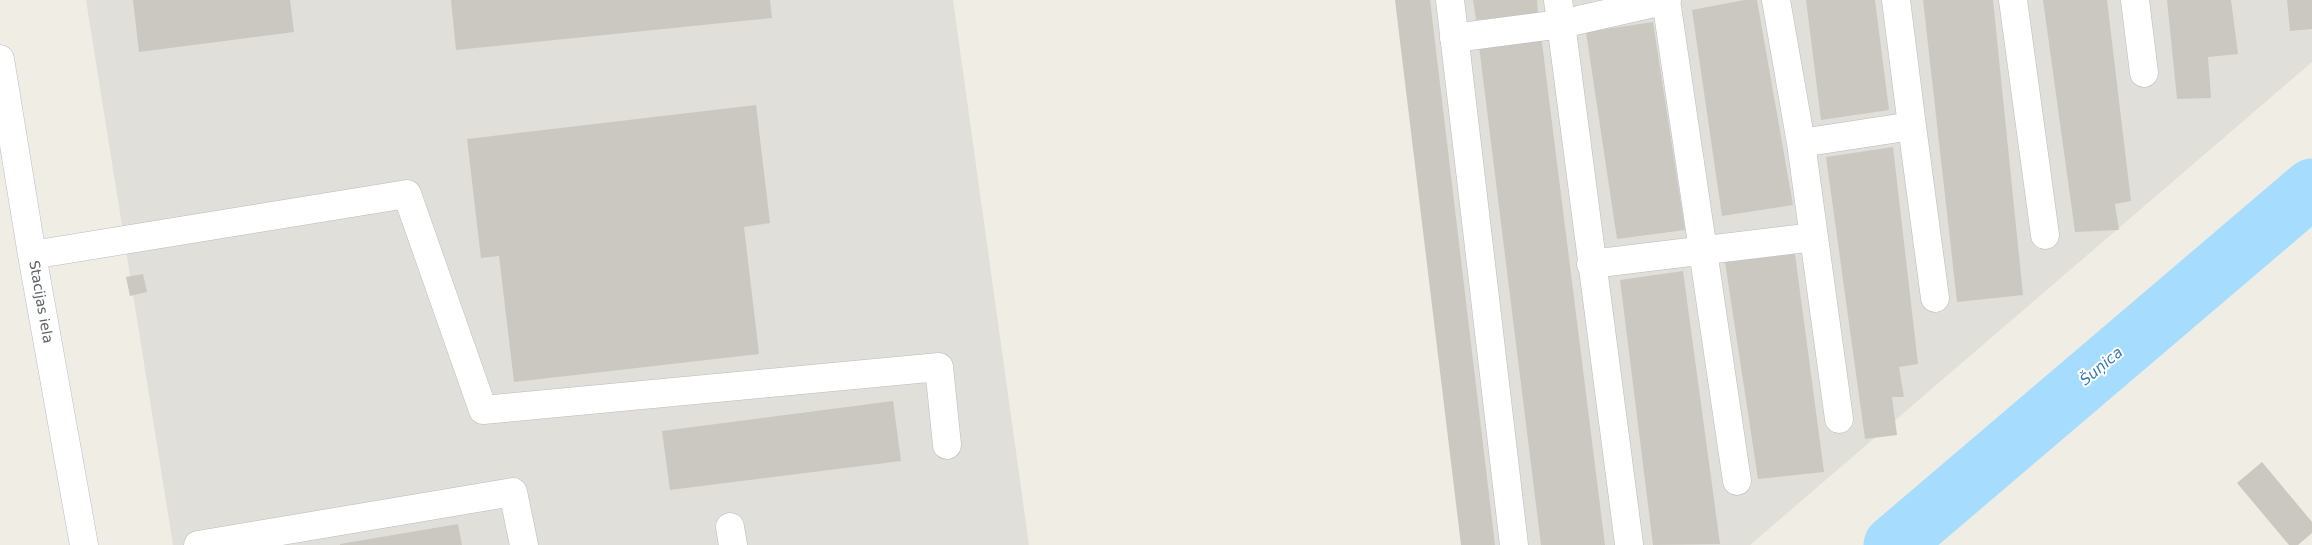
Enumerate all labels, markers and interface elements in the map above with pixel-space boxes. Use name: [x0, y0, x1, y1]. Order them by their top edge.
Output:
street label: Stacijas iela: [24, 259, 56, 345]
water label: Šuņica: [2077, 344, 2127, 390]

